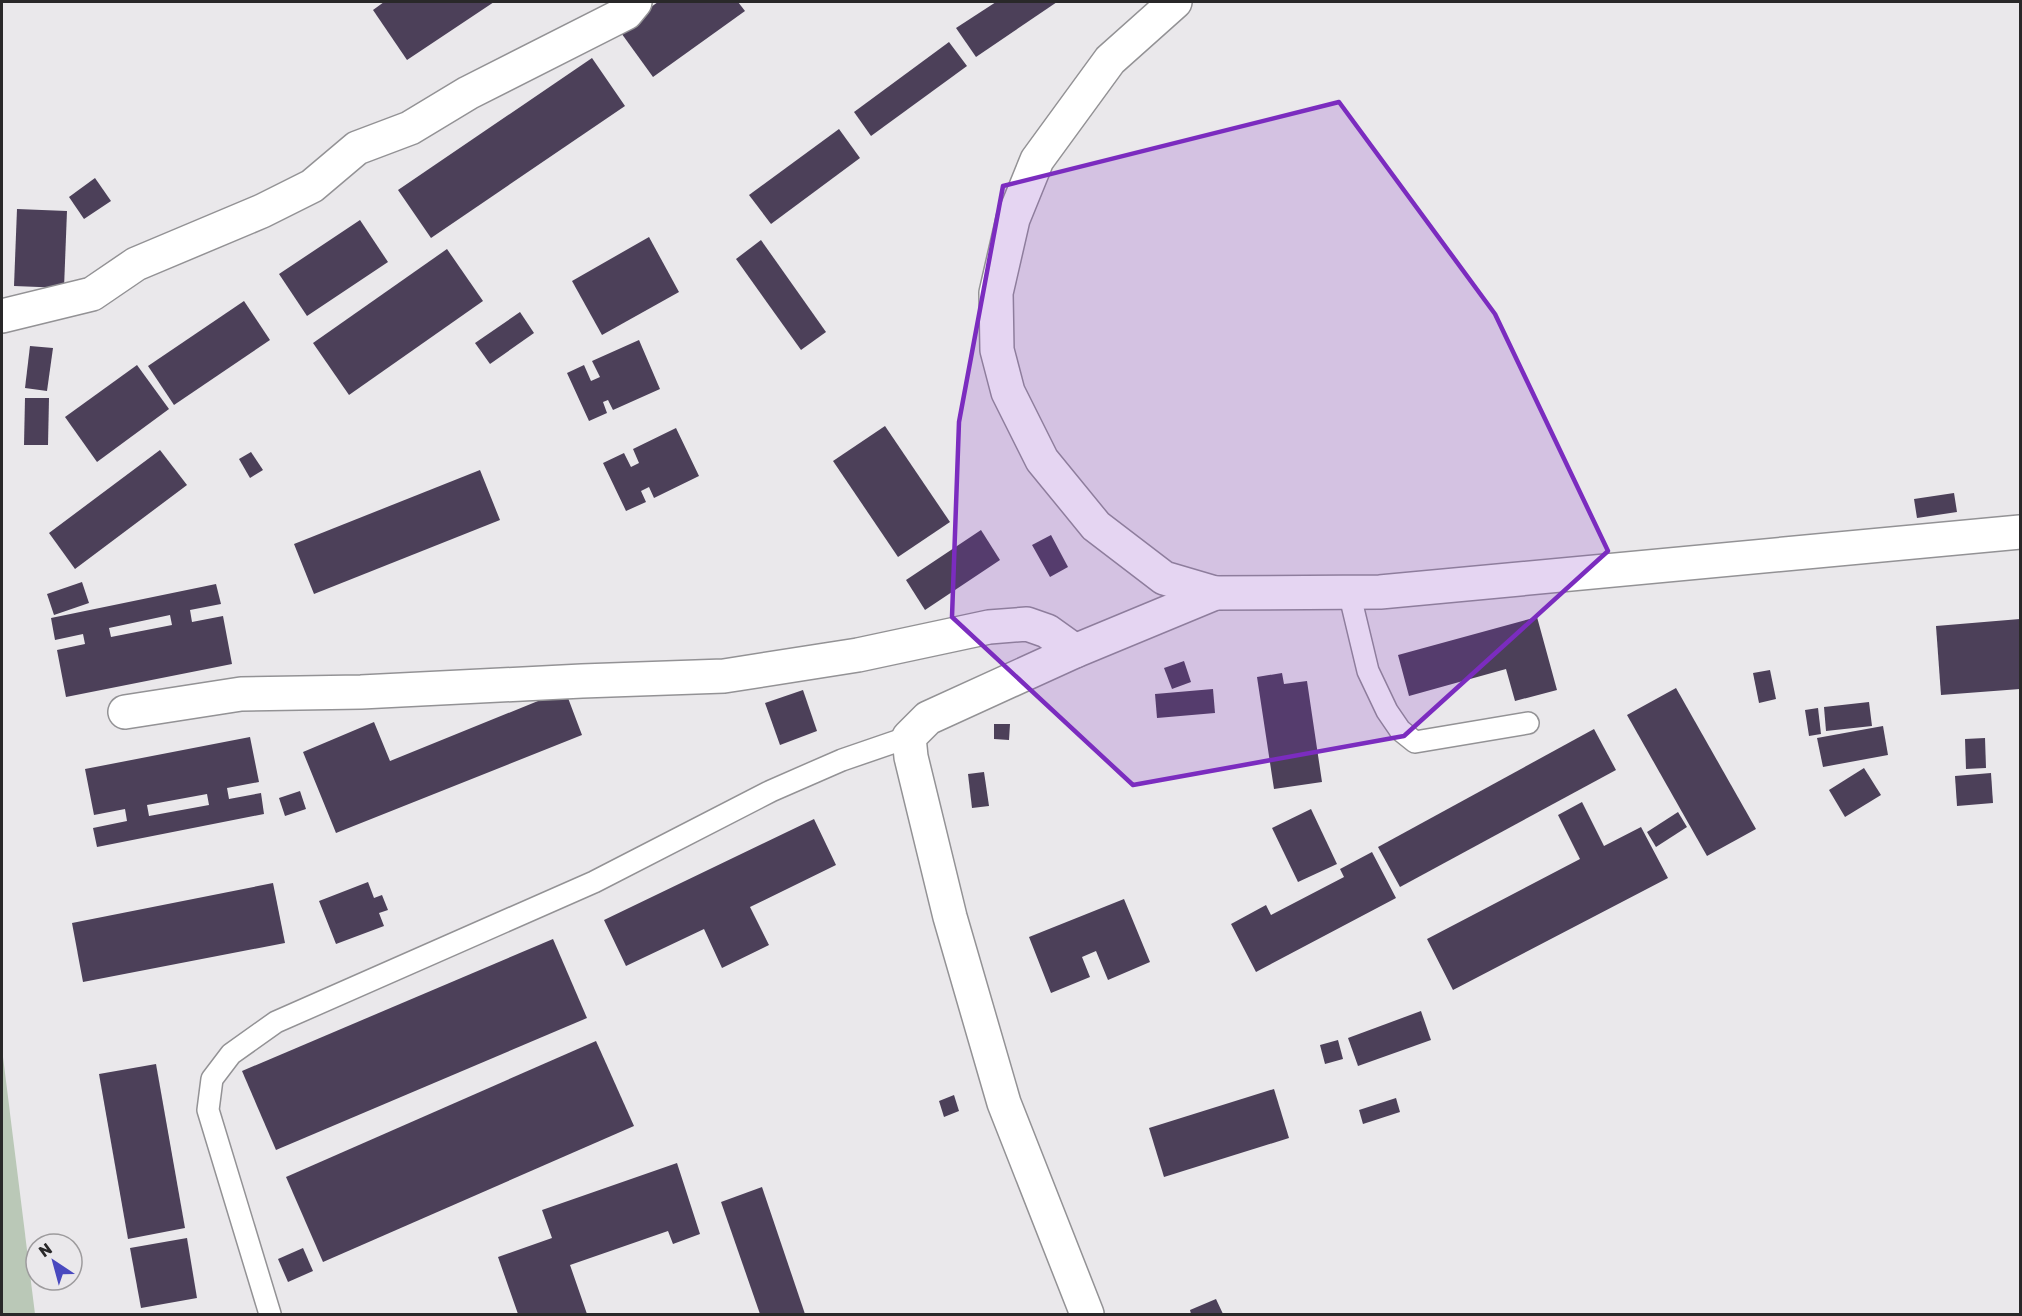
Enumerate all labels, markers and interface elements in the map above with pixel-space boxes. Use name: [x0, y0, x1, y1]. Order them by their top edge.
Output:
north arrow: [24, 1232, 84, 1292]
text: N: [35, 1239, 56, 1261]

